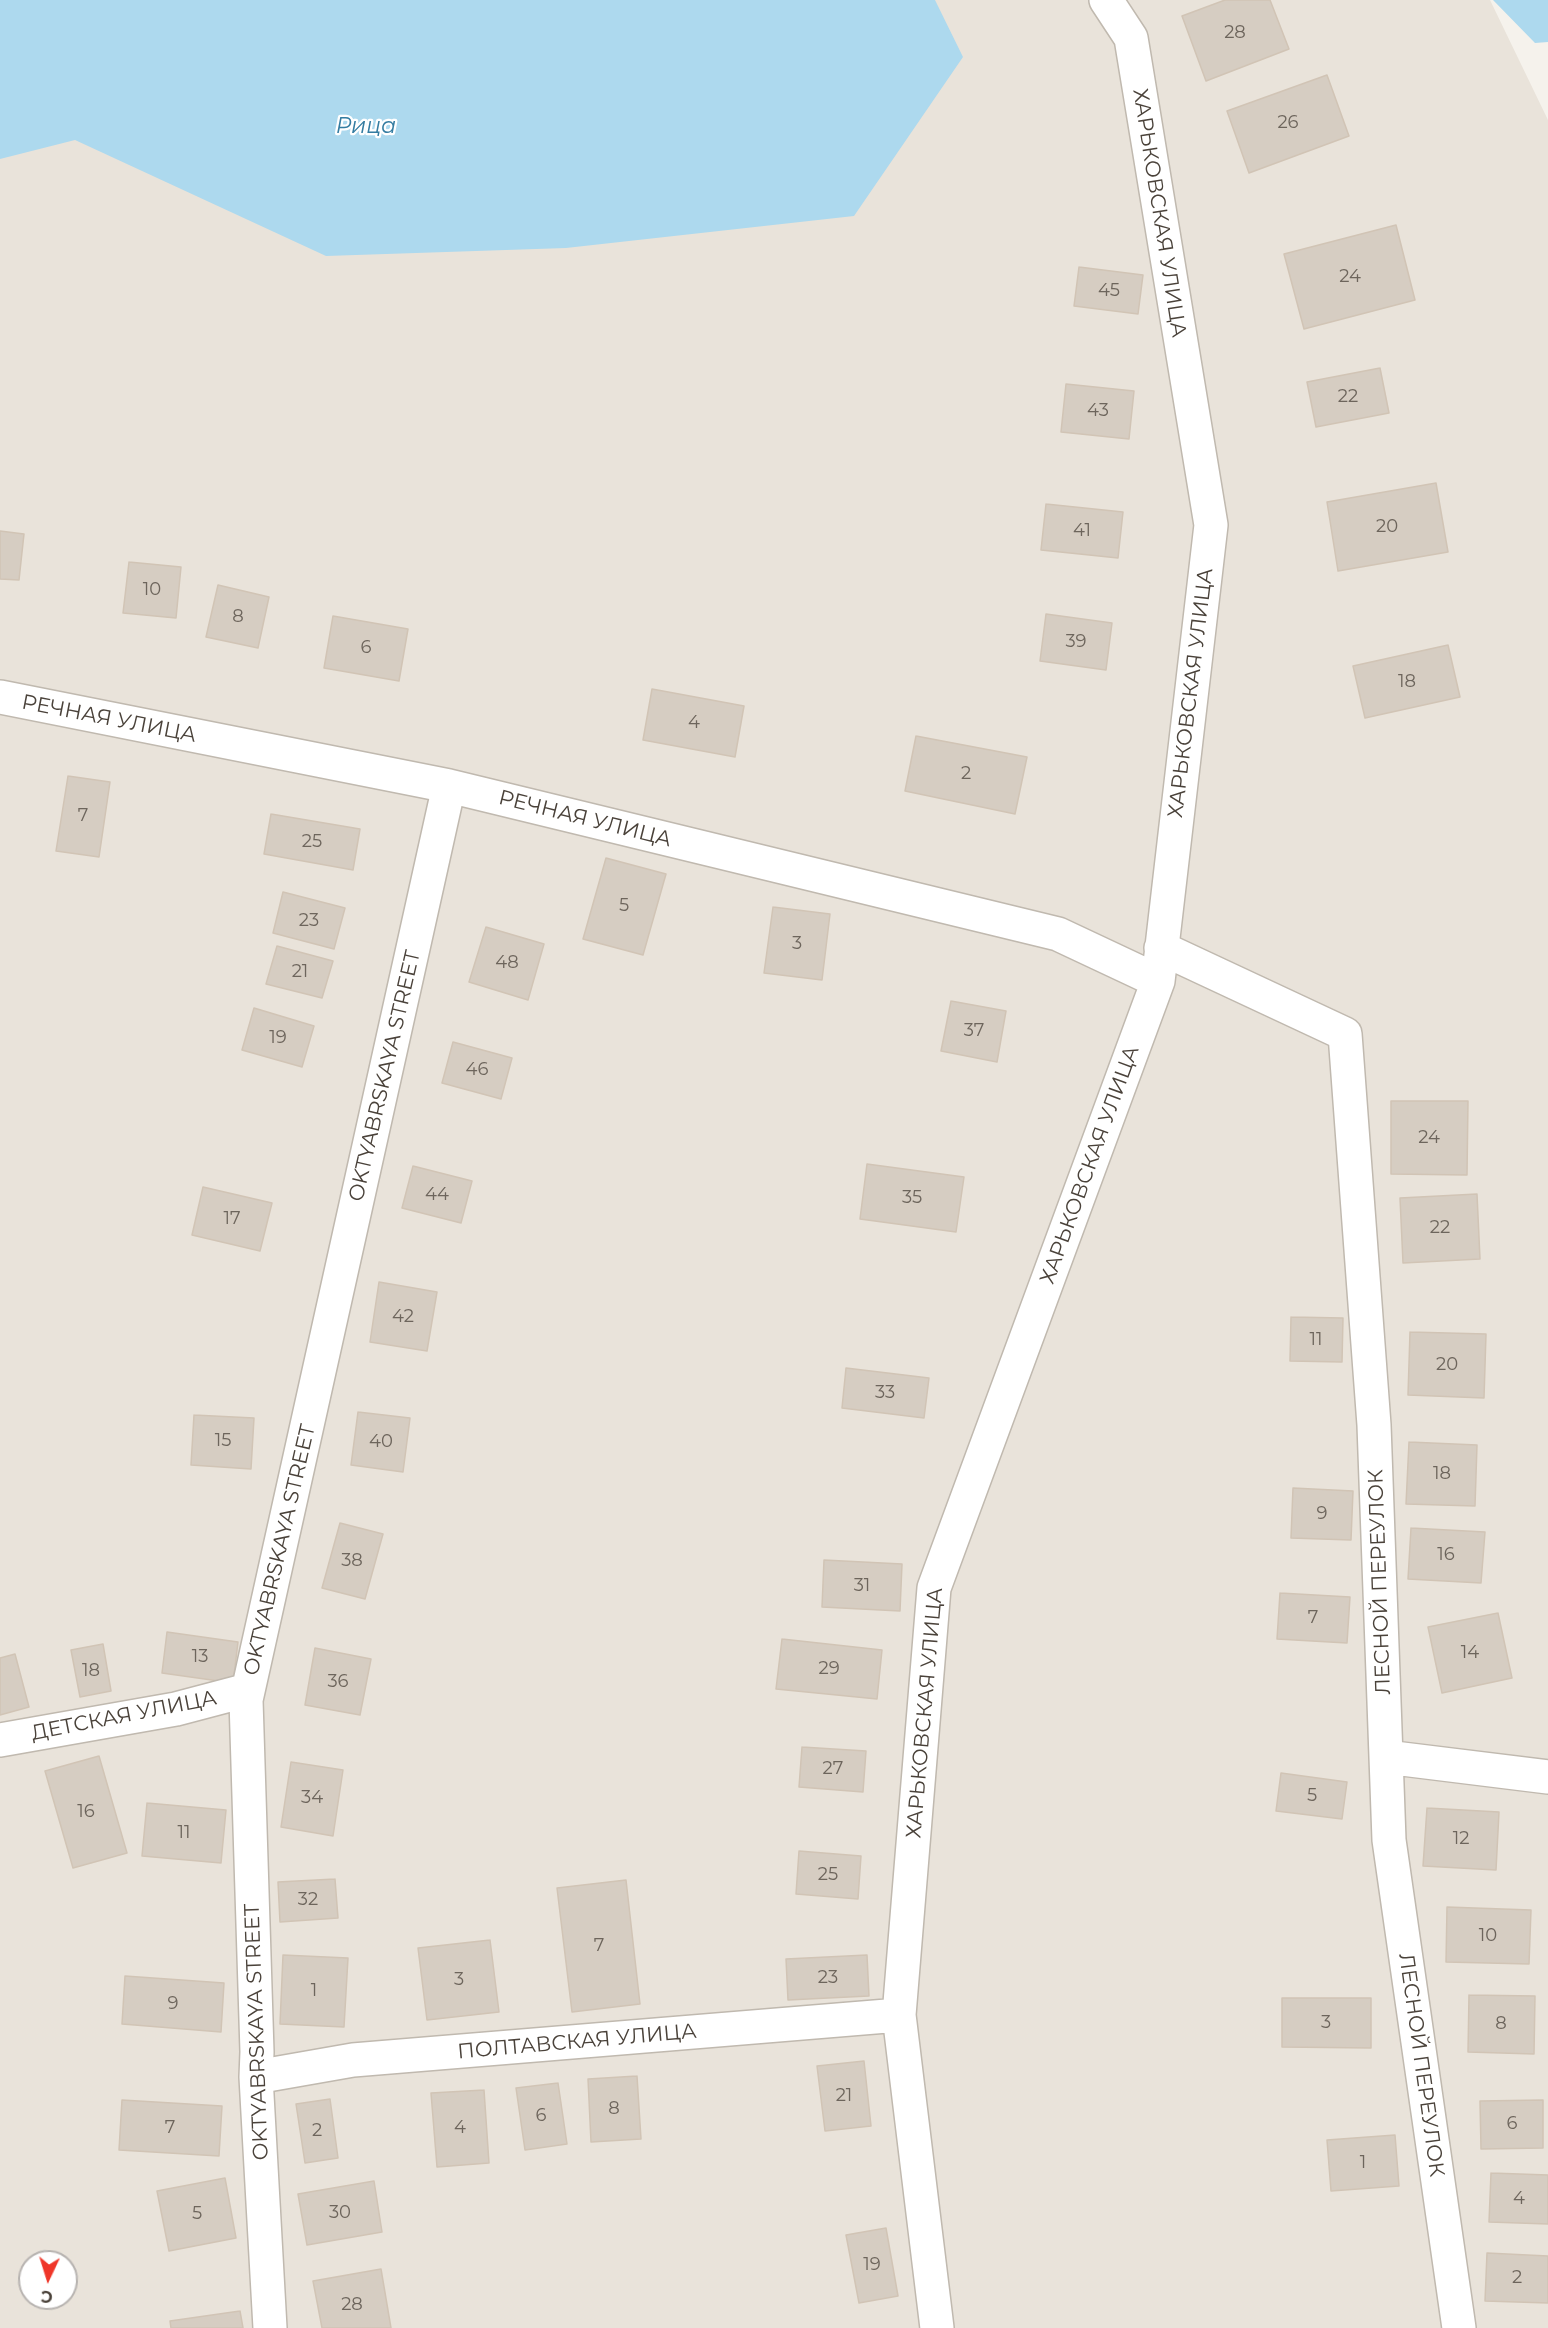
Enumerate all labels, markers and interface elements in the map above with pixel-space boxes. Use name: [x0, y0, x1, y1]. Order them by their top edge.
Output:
house number: 28: [1224, 22, 1246, 44]
street label: ХАРЬКОВСКАЯ УЛИЦА: [1127, 87, 1191, 339]
house number: 26: [1277, 112, 1299, 134]
water label: Рица: [336, 114, 396, 140]
house number: 24: [1339, 266, 1361, 288]
house number: 45: [1098, 280, 1120, 302]
house number: 22: [1338, 386, 1358, 408]
house number: 43: [1087, 400, 1109, 422]
house number: 20: [1376, 516, 1398, 538]
house number: 41: [1073, 520, 1091, 542]
street label: ХАРЬКОВСКАЯ УЛИЦА: [1163, 567, 1219, 819]
house number: 10: [143, 579, 161, 601]
house number: 8: [232, 606, 244, 628]
house number: 39: [1065, 631, 1087, 653]
house number: 6: [361, 637, 371, 659]
house number: 18: [1398, 671, 1416, 693]
street label: РЕЧНАЯ УЛИЦА: [20, 690, 198, 748]
house number: 4: [688, 712, 700, 734]
house number: 2: [961, 763, 971, 785]
street label: РЕЧНАЯ УЛИЦА: [496, 785, 674, 853]
house number: 7: [78, 805, 88, 827]
house number: 25: [302, 831, 322, 853]
house number: 5: [619, 895, 629, 917]
house number: 23: [299, 910, 319, 932]
house number: 3: [792, 933, 802, 955]
street label: OKTYABRSKAYA STREET: [344, 948, 426, 1204]
house number: 48: [495, 952, 519, 974]
house number: 21: [292, 961, 308, 983]
house number: 37: [964, 1020, 984, 1042]
house number: 19: [269, 1027, 287, 1049]
street label: ХАРЬКОВСКАЯ УЛИЦА: [1035, 1043, 1145, 1287]
house number: 46: [466, 1059, 488, 1081]
house number: 24: [1418, 1127, 1440, 1149]
house number: 44: [425, 1184, 449, 1206]
house number: 35: [902, 1187, 922, 1209]
house number: 17: [223, 1208, 241, 1230]
house number: 22: [1430, 1217, 1450, 1239]
house number: 42: [392, 1306, 414, 1328]
house number: 11: [1310, 1329, 1322, 1351]
house number: 20: [1436, 1354, 1458, 1376]
house number: 33: [875, 1382, 895, 1404]
street label: OKTYABRSKAYA STREET: [239, 1422, 321, 1678]
house number: 15: [215, 1430, 231, 1452]
house number: 40: [369, 1431, 393, 1453]
house number: 18: [1433, 1463, 1451, 1485]
street label: ЛЕСНОЙ ПЕРЕУЛОК: [1363, 1469, 1397, 1695]
house number: 9: [1317, 1503, 1327, 1525]
house number: 16: [1437, 1544, 1455, 1566]
house number: 38: [341, 1550, 363, 1572]
house number: 31: [854, 1575, 870, 1597]
street label: ХАРЬКОВСКАЯ УЛИЦА: [901, 1587, 949, 1839]
house number: 7: [1308, 1607, 1318, 1629]
house number: 14: [1461, 1642, 1479, 1664]
house number: 13: [192, 1646, 208, 1668]
house number: 29: [818, 1658, 840, 1680]
house number: 18: [82, 1660, 100, 1682]
house number: 36: [327, 1671, 349, 1693]
street label: ДЕТСКАЯ УЛИЦА: [29, 1686, 219, 1746]
house number: 27: [823, 1758, 843, 1780]
house number: 5: [1307, 1785, 1317, 1807]
house number: 34: [301, 1787, 323, 1809]
house number: 16: [77, 1801, 95, 1823]
house number: 11: [178, 1822, 190, 1844]
house number: 12: [1453, 1828, 1469, 1850]
house number: 25: [818, 1864, 838, 1886]
house number: 32: [298, 1889, 318, 1911]
street label: OKTYABRSKAYA STREET: [240, 1903, 274, 2161]
house number: 10: [1479, 1925, 1497, 1947]
house number: 7: [594, 1935, 604, 1957]
street label: ЛЕСНОЙ ПЕРЕУЛОК: [1393, 1952, 1449, 2178]
house number: 23: [818, 1967, 838, 1989]
house number: 3: [454, 1969, 464, 1991]
house number: 1: [311, 1980, 317, 2002]
house number: 9: [168, 1993, 178, 2015]
house number: 3: [1321, 2012, 1331, 2034]
house number: 8: [1495, 2013, 1507, 2035]
street label: ПОЛТАВСКАЯ УЛИЦА: [456, 2019, 698, 2065]
house number: 21: [836, 2085, 852, 2107]
house number: 8: [608, 2098, 620, 2120]
house number: 6: [536, 2105, 546, 2127]
house number: 6: [1507, 2113, 1517, 2135]
house number: 7: [165, 2117, 175, 2139]
house number: 4: [454, 2117, 466, 2139]
house number: 2: [312, 2120, 322, 2142]
house number: 1: [1360, 2152, 1366, 2174]
house number: 4: [1513, 2188, 1525, 2210]
house number: 30: [329, 2202, 351, 2224]
house number: 5: [192, 2203, 202, 2225]
north arrow: [18, 2250, 78, 2310]
house number: 19: [863, 2254, 881, 2276]
house number: 2: [1512, 2267, 1522, 2289]
text: С: [40, 2287, 53, 2306]
house number: 28: [341, 2294, 363, 2316]

